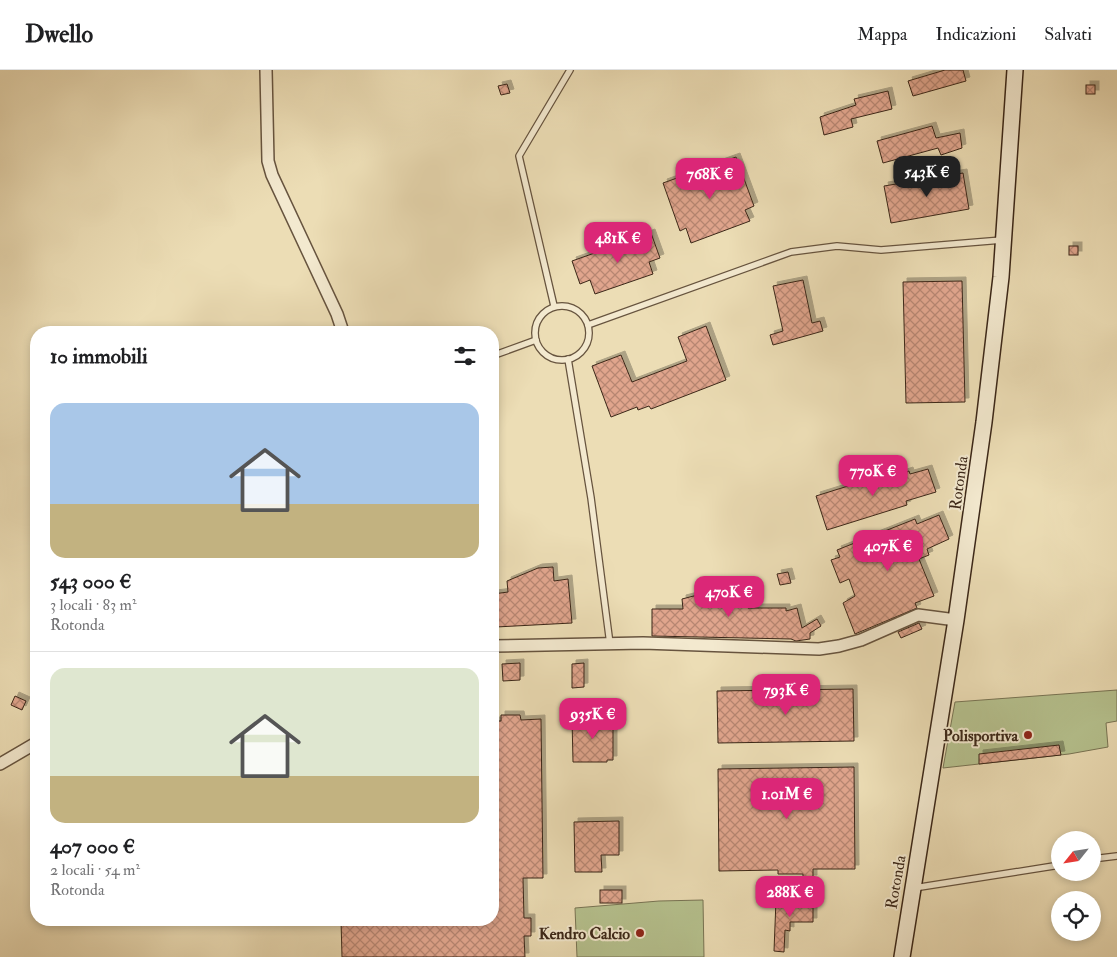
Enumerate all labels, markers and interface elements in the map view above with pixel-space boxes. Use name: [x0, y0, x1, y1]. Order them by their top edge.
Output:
text: Dwello: [25, 19, 93, 50]
text: Mappa: [857, 23, 907, 46]
text: Indicazioni: [935, 23, 1016, 46]
text: Salvati: [1044, 23, 1092, 46]
pin: 543K €: [886, 156, 968, 198]
pin: 768K €: [669, 158, 751, 200]
text: 543K €: [904, 162, 950, 182]
text: 768K €: [687, 164, 733, 184]
pin: 481K €: [577, 222, 659, 264]
text: 481K €: [595, 228, 641, 248]
icon: filters: [451, 342, 479, 370]
text: 10 immobili: [50, 343, 148, 370]
icon: home: [220, 435, 310, 525]
pin: 770K €: [832, 454, 914, 497]
street label: Rotonda: [945, 454, 973, 512]
text: 770K €: [850, 461, 896, 481]
pin: 407K €: [847, 530, 929, 572]
text: 407K €: [864, 536, 912, 556]
text: 543 000 €: [50, 568, 132, 595]
pin: 470K €: [688, 576, 770, 618]
text: 470K €: [705, 582, 753, 602]
text: 3 locali · 83 m²: [50, 595, 136, 615]
text: Rotonda: [50, 615, 104, 635]
pin: 793K €: [745, 674, 827, 716]
text: 793K €: [763, 680, 809, 700]
pin: 935K €: [552, 698, 634, 740]
icon: home: [220, 701, 310, 791]
text: 935K €: [570, 704, 616, 724]
place label: Polisportiva: [943, 726, 1018, 747]
marker: Polisportiva: [1022, 729, 1034, 741]
pin: 1.01M €: [741, 778, 833, 820]
text: 1.01M €: [762, 784, 812, 804]
north arrow: [1051, 831, 1101, 881]
map controls: [1051, 831, 1101, 941]
text: 407 000 €: [50, 833, 135, 860]
street label: Rotonda: [881, 853, 911, 911]
text: 2 locali · 54 m²: [50, 860, 140, 880]
pin: 288K €: [749, 876, 831, 918]
text: Rotonda: [50, 880, 104, 900]
text: 288K €: [766, 882, 814, 902]
button: locate: [1051, 891, 1101, 941]
place label: Kendro Calcio: [539, 924, 630, 944]
marker: Kendro Calcio: [634, 927, 646, 939]

